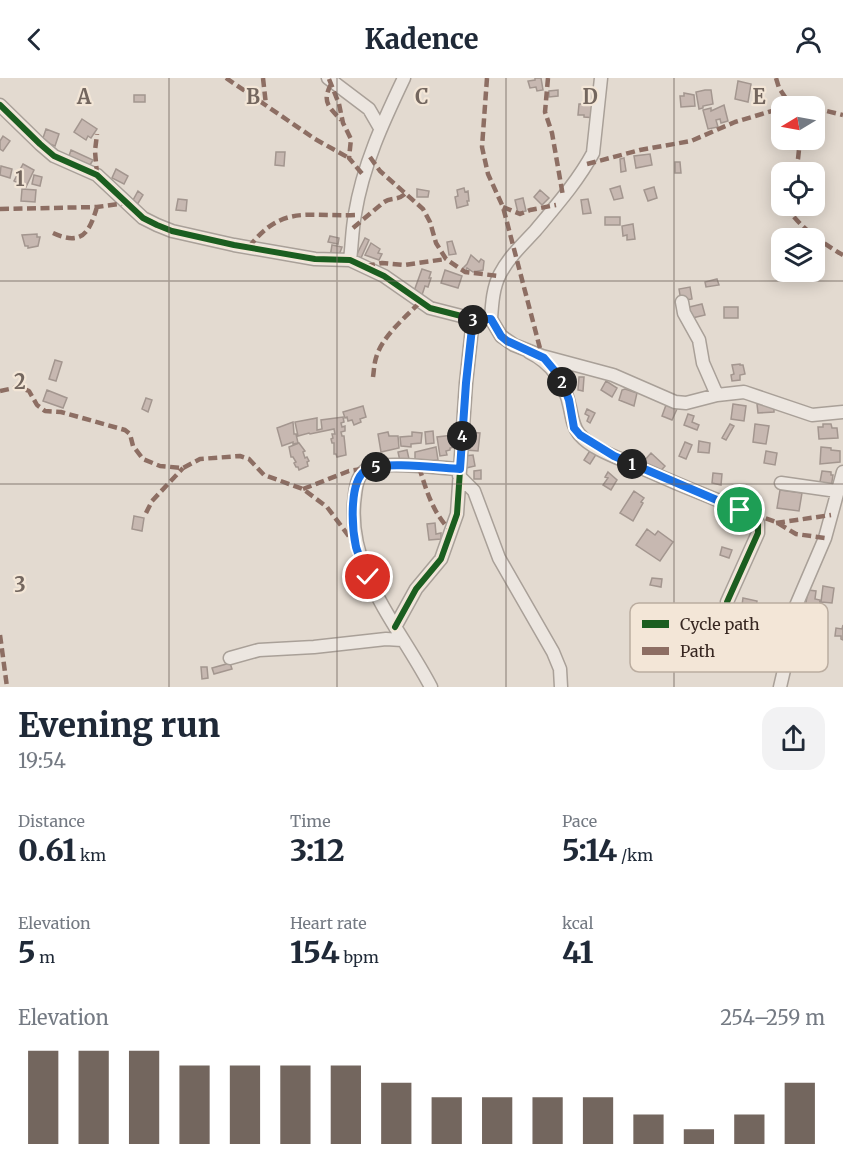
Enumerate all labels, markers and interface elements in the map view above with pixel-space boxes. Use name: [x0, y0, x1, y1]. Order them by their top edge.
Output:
text: Kadence: [364, 22, 479, 56]
icon: back: [18, 23, 51, 56]
icon: person: [792, 23, 825, 56]
text: A: [76, 84, 92, 109]
text: B: [246, 84, 260, 109]
text: C: [415, 84, 429, 109]
text: D: [582, 84, 598, 109]
text: E: [752, 84, 766, 109]
north arrow: [771, 96, 825, 150]
map controls: [771, 96, 825, 282]
button: locate: [771, 162, 825, 216]
text: 1: [15, 166, 25, 191]
button: layers: [771, 228, 825, 282]
pin: 3: [458, 305, 488, 335]
text: 3: [468, 310, 478, 330]
pin: 2: [547, 367, 577, 397]
text: 2: [14, 369, 26, 394]
text: 2: [557, 372, 567, 392]
pin: 4: [447, 421, 477, 451]
text: 4: [457, 426, 467, 446]
pin: 1: [617, 449, 647, 479]
pin: 5: [361, 452, 391, 482]
text: 1: [628, 454, 636, 474]
text: 5: [371, 457, 381, 477]
pin: [714, 484, 765, 535]
icon: arrive: [723, 493, 756, 526]
pin: [342, 551, 393, 602]
icon: check: [351, 560, 384, 593]
text: 3: [14, 572, 26, 597]
legend: [630, 603, 828, 672]
text: Cycle path: [680, 614, 760, 634]
text: Path: [680, 641, 716, 661]
text: Evening run: [18, 705, 220, 746]
button: share: [762, 707, 825, 770]
text: 19:54: [18, 748, 66, 773]
text: Distance: [18, 811, 85, 831]
text: Time: [290, 811, 331, 831]
text: Pace: [562, 811, 597, 831]
text: 0.61: [18, 831, 76, 869]
text: 3:12: [290, 831, 345, 869]
text: 5:14: [562, 831, 617, 869]
text: km: [76, 845, 106, 865]
text: /km: [617, 845, 653, 865]
text: Elevation: [18, 913, 91, 933]
text: Heart rate: [290, 913, 367, 933]
text: kcal: [562, 913, 593, 933]
text: 5: [18, 933, 36, 971]
text: 154: [290, 933, 340, 971]
text: 41: [562, 933, 593, 971]
text: m: [36, 947, 55, 967]
text: bpm: [340, 947, 379, 967]
text: Elevation: [18, 1005, 109, 1030]
text: 254–259 m: [720, 1005, 825, 1030]

